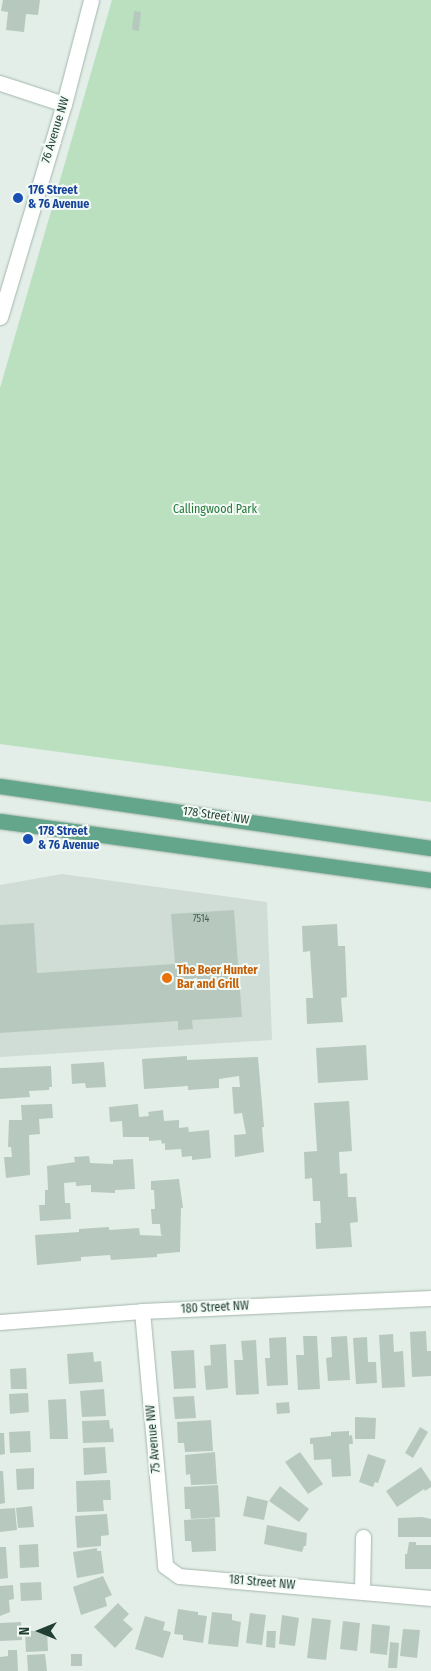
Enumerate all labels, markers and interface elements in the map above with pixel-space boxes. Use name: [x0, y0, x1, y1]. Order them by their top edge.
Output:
street label: 76 Avenue NW: [39, 95, 73, 165]
place label: 176 Street & 76 Avenue: [28, 184, 89, 212]
marker: 176 Street & 76 Avenue: [12, 192, 24, 204]
park label: Callingwood Park: [173, 503, 257, 517]
street label: 178 Street NW: [182, 804, 250, 828]
place label: 178 Street & 76 Avenue: [38, 825, 99, 853]
marker: 178 Street & 76 Avenue: [22, 833, 34, 845]
house number: 7514: [193, 914, 209, 926]
place label: The Beer Hunter Bar and Grill: [177, 964, 258, 992]
marker: The Beer Hunter Bar and Grill: [161, 972, 173, 984]
street label: 180 Street NW: [180, 1299, 250, 1317]
street label: 75 Avenue NW: [144, 1404, 164, 1474]
street label: 181 Street NW: [228, 1573, 296, 1593]
north arrow: [15, 1606, 65, 1656]
text: N: [16, 1627, 33, 1635]

